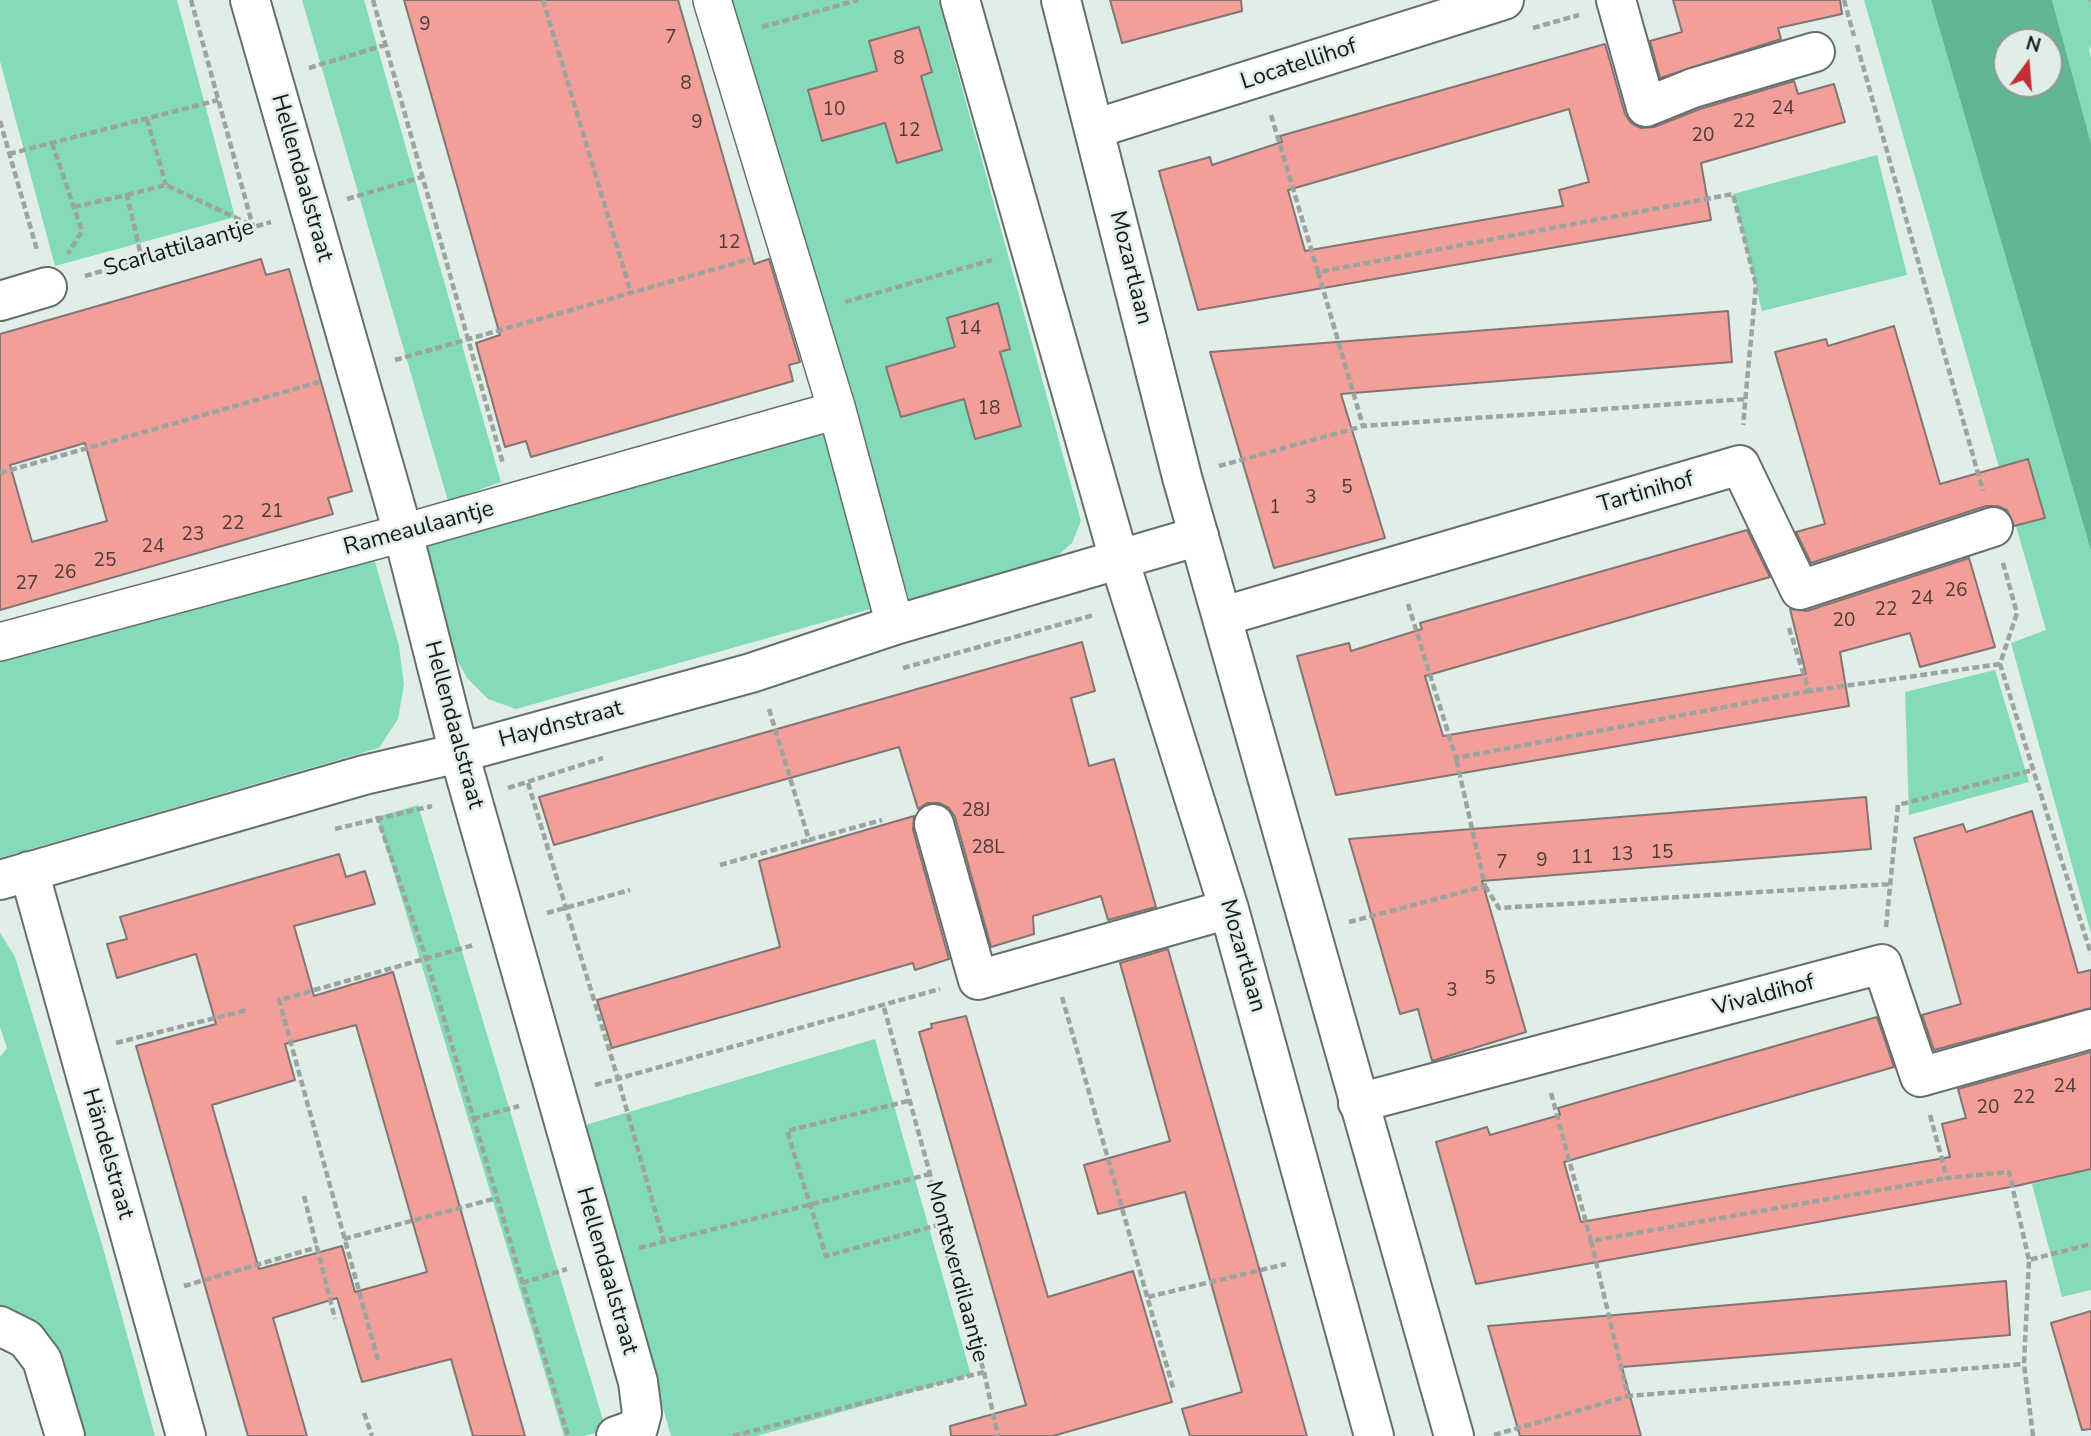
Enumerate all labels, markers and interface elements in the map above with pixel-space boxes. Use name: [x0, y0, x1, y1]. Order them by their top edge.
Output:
house number: 9: [419, 14, 431, 36]
house number: 7: [665, 27, 677, 49]
north arrow: [1993, 28, 2063, 98]
text: N: [2023, 30, 2044, 59]
street label: Locatellihof: [1237, 33, 1361, 97]
house number: 8: [893, 48, 905, 70]
house number: 8: [680, 73, 692, 95]
street label: Hellendaalstraat: [264, 91, 338, 265]
house number: 24: [1772, 98, 1794, 120]
house number: 10: [823, 99, 845, 121]
house number: 22: [1733, 111, 1755, 133]
house number: 9: [691, 112, 703, 134]
house number: 12: [898, 120, 920, 142]
house number: 20: [1692, 125, 1714, 147]
street label: Mozartlaan: [1103, 208, 1157, 328]
street label: Scarlattilaantje: [101, 214, 257, 284]
house number: 12: [718, 232, 740, 254]
house number: 14: [959, 318, 981, 340]
house number: 18: [978, 398, 1000, 420]
street label: Tartinihof: [1595, 466, 1697, 520]
house number: 5: [1341, 477, 1353, 499]
house number: 3: [1305, 487, 1317, 509]
street label: Rameaulaantje: [341, 496, 497, 562]
house number: 1: [1269, 497, 1281, 519]
house number: 21: [261, 501, 283, 523]
house number: 22: [222, 513, 244, 535]
house number: 23: [182, 524, 204, 546]
house number: 24: [142, 536, 164, 558]
house number: 25: [94, 550, 116, 572]
house number: 26: [54, 562, 76, 584]
house number: 27: [16, 573, 38, 595]
house number: 26: [1945, 580, 1967, 602]
house number: 24: [1911, 588, 1933, 610]
house number: 22: [1875, 599, 1897, 621]
house number: 20: [1833, 610, 1855, 632]
street label: Hellendaalstraat: [417, 638, 489, 812]
street label: Haydnstraat: [496, 695, 626, 755]
house number: 28J: [962, 800, 990, 822]
house number: 28L: [971, 837, 1005, 859]
house number: 15: [1651, 842, 1673, 864]
house number: 13: [1611, 844, 1633, 866]
house number: 11: [1571, 847, 1593, 869]
house number: 9: [1536, 850, 1548, 872]
house number: 7: [1496, 852, 1508, 874]
street label: Mozartlaan: [1213, 896, 1271, 1016]
house number: 5: [1484, 968, 1496, 990]
street label: Vivaldihof: [1710, 969, 1818, 1023]
house number: 3: [1446, 980, 1458, 1002]
house number: 24: [2054, 1076, 2076, 1098]
street label: Händelstraat: [75, 1085, 139, 1223]
house number: 22: [2013, 1087, 2035, 1109]
house number: 20: [1977, 1097, 1999, 1119]
street label: Monteverdilaantje: [919, 1178, 993, 1366]
street label: Hellendaalstraat: [569, 1184, 643, 1358]

